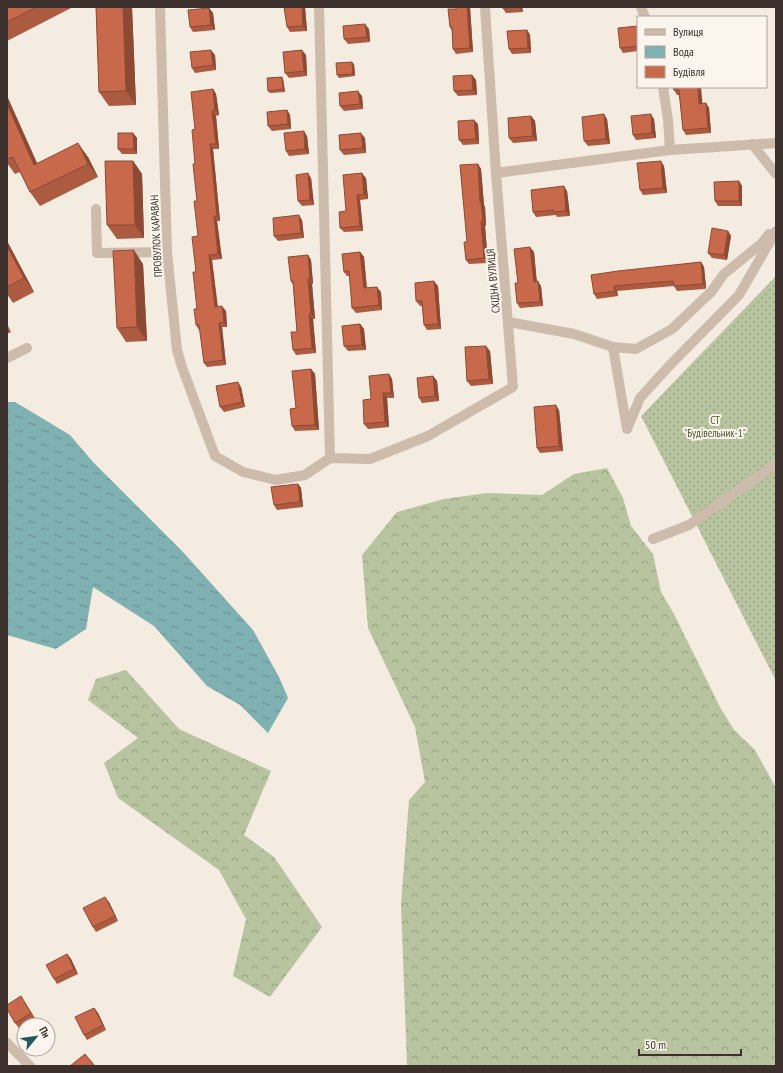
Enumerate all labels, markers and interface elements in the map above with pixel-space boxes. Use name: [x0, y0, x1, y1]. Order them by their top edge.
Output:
legend: [637, 16, 767, 88]
text: Вулиця: [673, 24, 703, 39]
text: Вода: [673, 44, 694, 59]
text: Будівля: [673, 64, 705, 79]
street label: ПРОВУЛОК КАРАВАН: [147, 194, 165, 278]
street label: СХІДНА ВУЛИЦЯ: [483, 248, 503, 314]
park label: СТ "Будівельник-1": [684, 413, 746, 440]
north arrow: [16, 1017, 56, 1057]
text: Пн: [36, 1024, 54, 1040]
scale bar: [639, 1031, 741, 1057]
text: 50 m: [645, 1037, 666, 1052]

